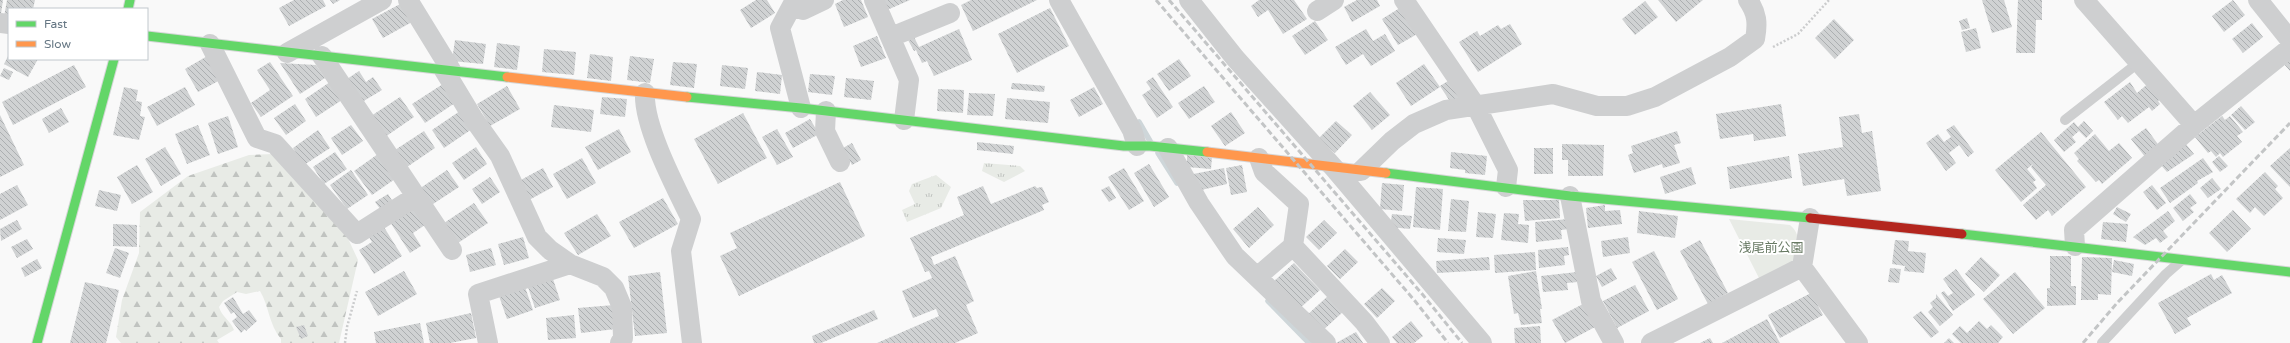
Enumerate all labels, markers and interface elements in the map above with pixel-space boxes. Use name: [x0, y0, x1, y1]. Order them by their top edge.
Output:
legend: [8, 8, 148, 60]
text: Fast: [44, 17, 68, 31]
text: Slow: [44, 37, 71, 51]
park label: 浅尾前公園: [1738, 240, 1804, 256]

